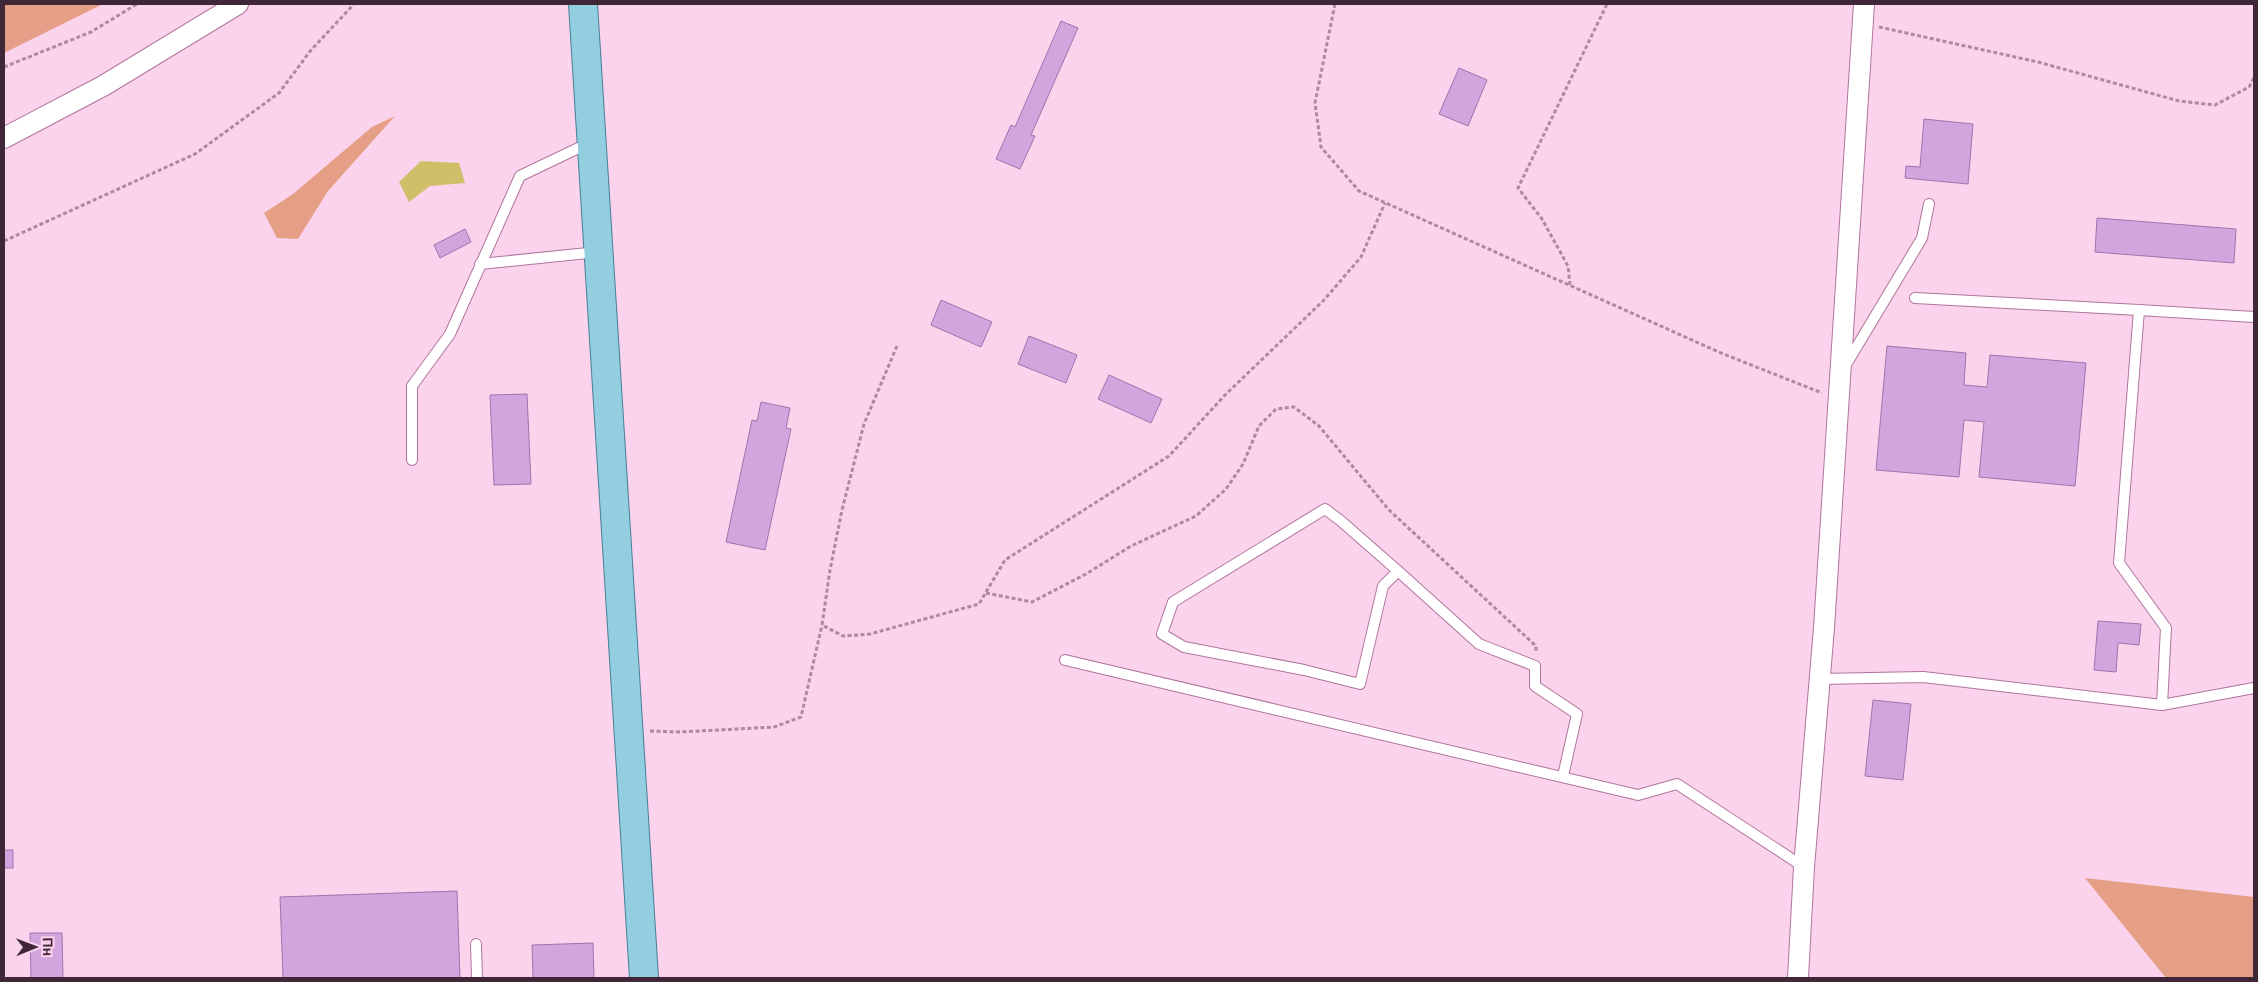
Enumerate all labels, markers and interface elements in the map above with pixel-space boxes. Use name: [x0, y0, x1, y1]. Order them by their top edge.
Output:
north arrow: [10, 922, 60, 972]
text: Пн: [39, 937, 57, 956]

